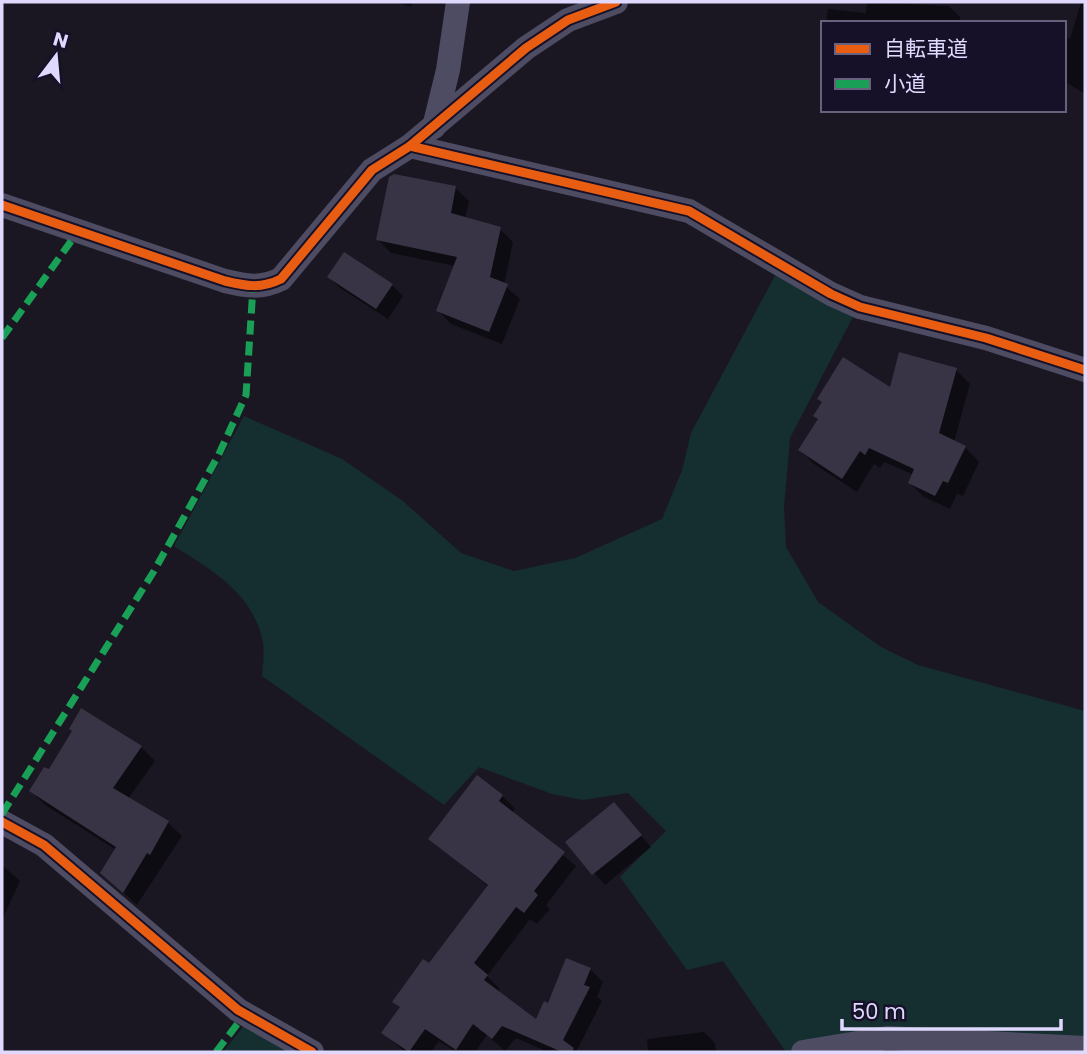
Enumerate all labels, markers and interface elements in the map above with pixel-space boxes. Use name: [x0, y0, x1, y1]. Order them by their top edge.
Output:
north arrow: [21, 21, 91, 91]
legend: [821, 21, 1066, 112]
text: N: [50, 25, 71, 55]
text: 自転車道: [884, 34, 968, 63]
text: 小道: [884, 69, 926, 98]
scale bar: [842, 988, 1061, 1032]
text: 50 m: [852, 997, 906, 1026]

